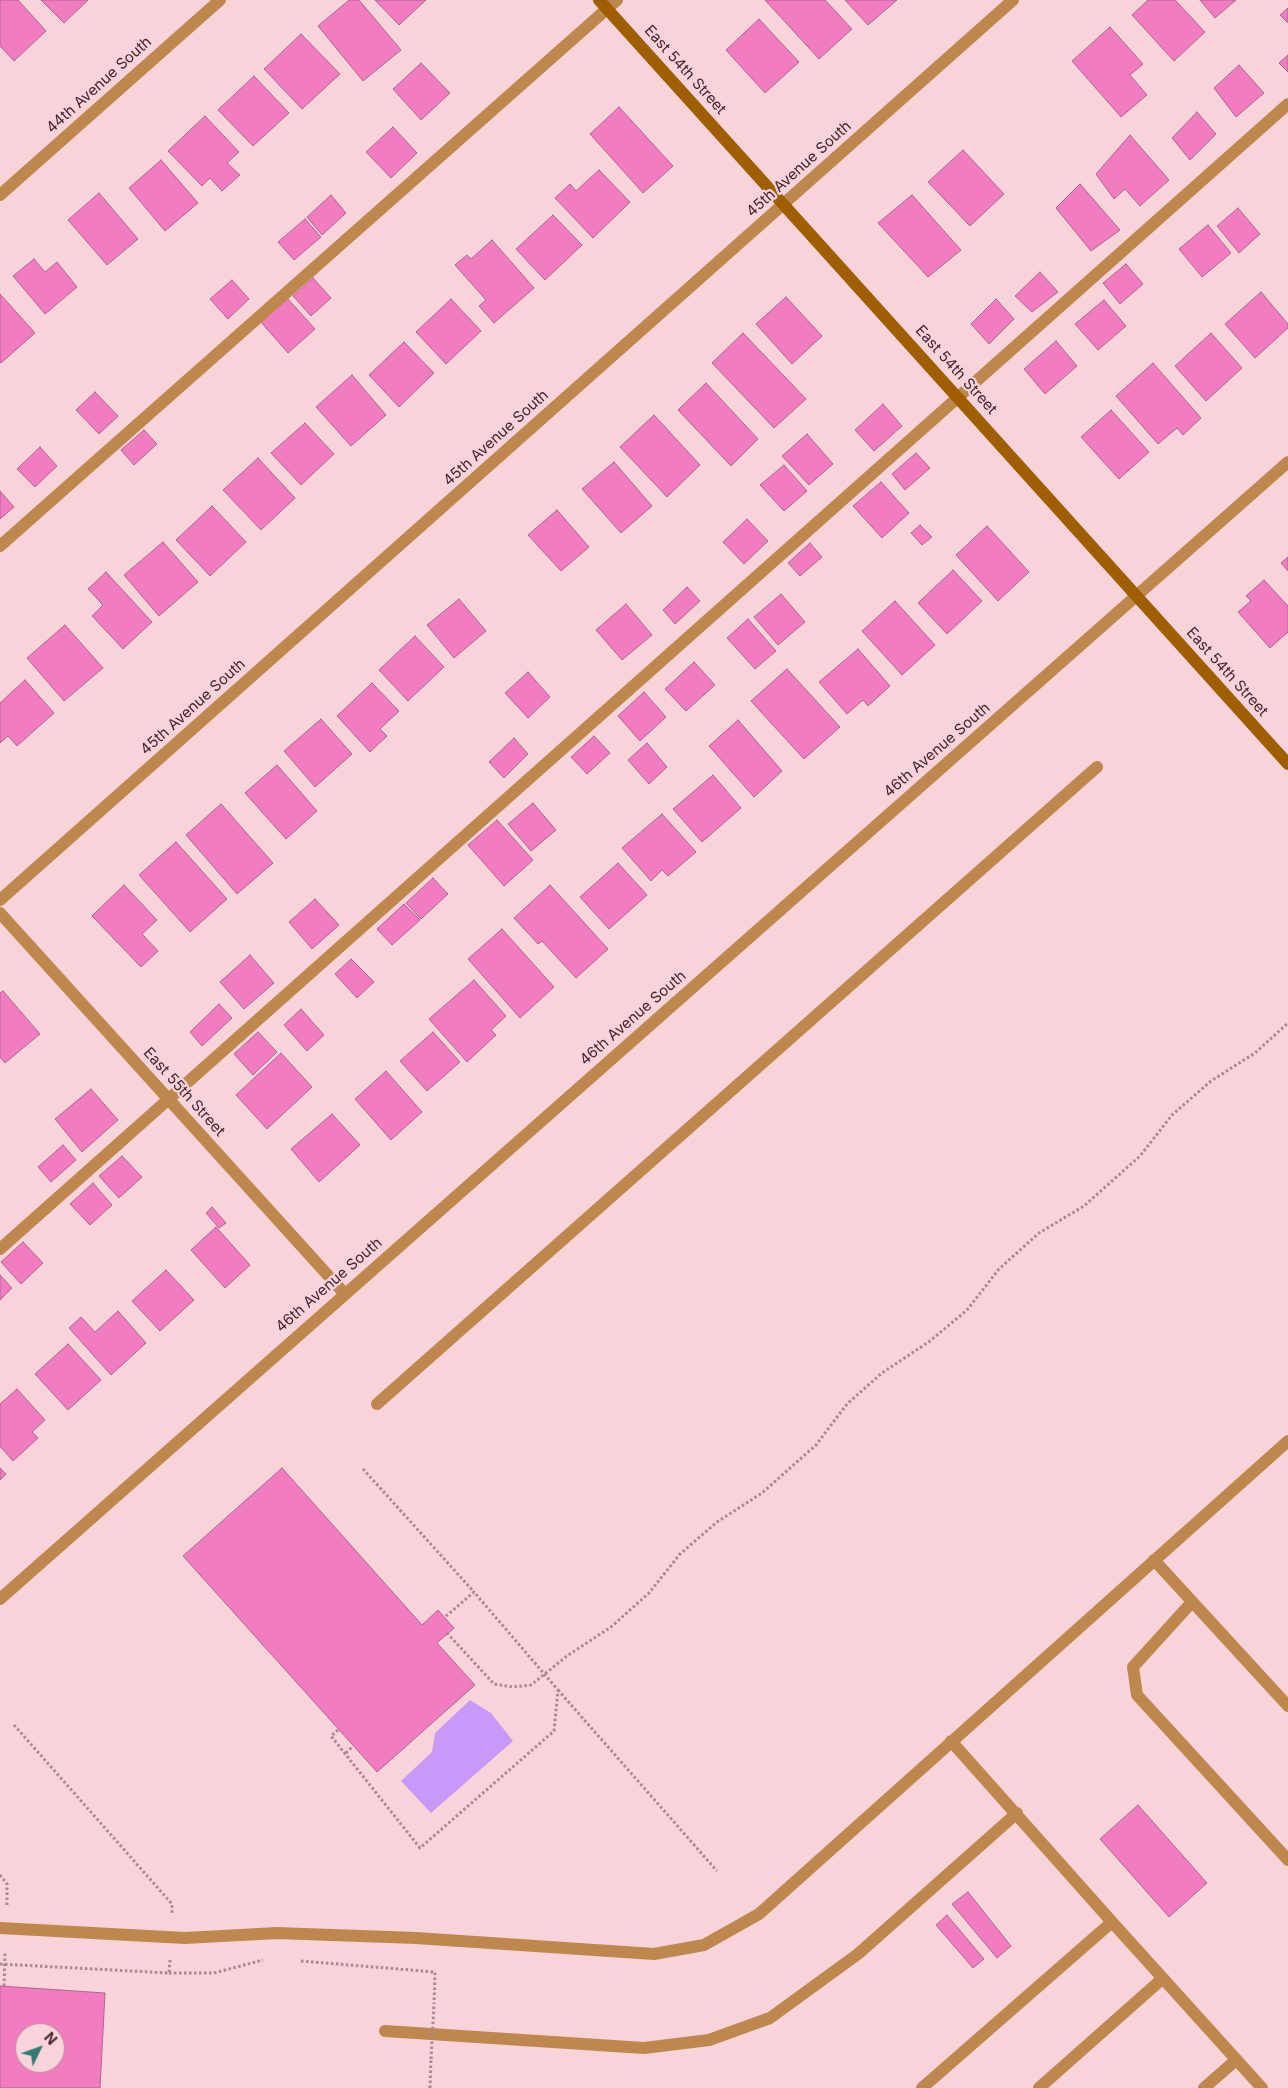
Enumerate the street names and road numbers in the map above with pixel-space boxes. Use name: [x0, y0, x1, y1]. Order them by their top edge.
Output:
street label: East 54th Street: [640, 22, 730, 118]
street label: 44th Avenue South: [43, 33, 155, 137]
street label: 45th Avenue South: [743, 117, 855, 221]
street label: East 54th Street: [911, 322, 1001, 418]
street label: 45th Avenue South: [440, 386, 552, 490]
street label: East 54th Street: [1182, 624, 1272, 720]
street label: 45th Avenue South: [137, 655, 249, 759]
street label: 46th Avenue South: [880, 699, 994, 801]
street label: 46th Avenue South: [576, 967, 690, 1069]
street label: East 55th Street: [139, 1044, 229, 1140]
street label: 46th Avenue South: [272, 1234, 386, 1336]

